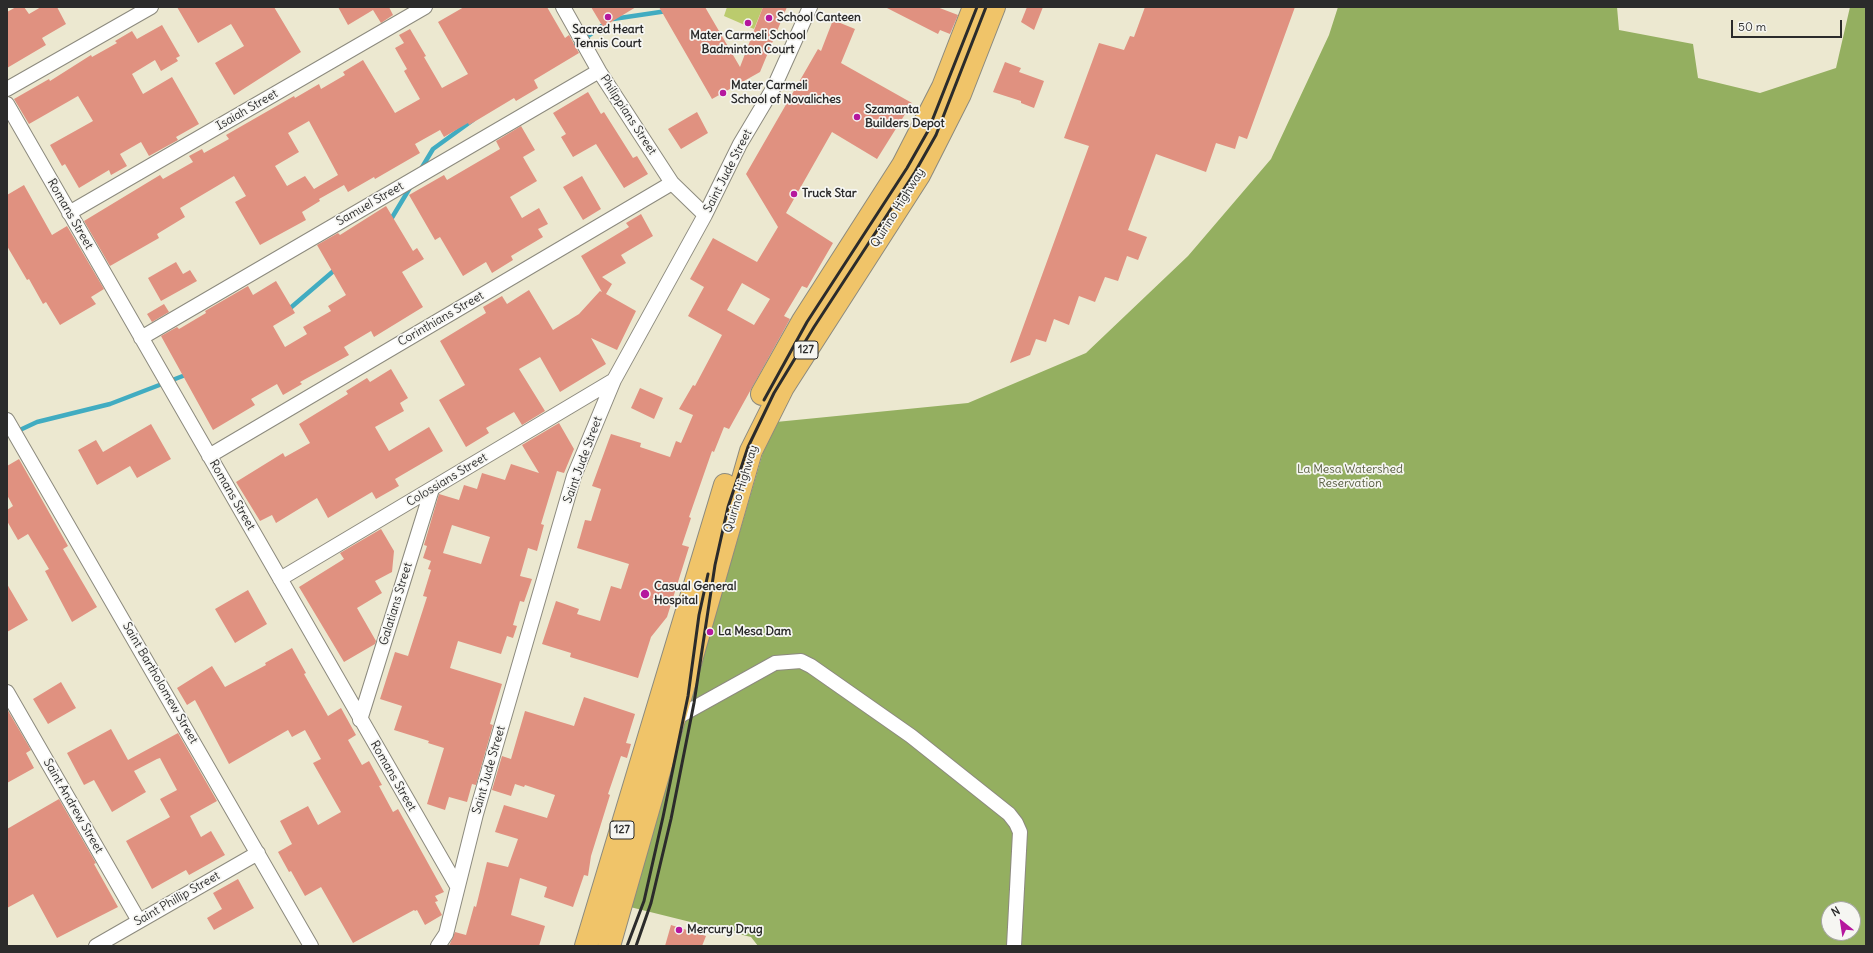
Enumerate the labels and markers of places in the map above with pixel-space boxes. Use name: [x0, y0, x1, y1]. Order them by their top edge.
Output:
place label: School Canteen: [777, 11, 861, 25]
marker: Sacred Heart Tennis Court: [603, 12, 613, 22]
marker: School Canteen: [764, 13, 774, 23]
marker: Mater Carmeli School Badminton Court: [743, 18, 753, 28]
place label: Sacred Heart Tennis Court: [572, 23, 644, 51]
place label: Mater Carmeli School Badminton Court: [690, 29, 806, 57]
place label: Mater Carmeli School of Novaliches: [731, 79, 841, 107]
marker: Mater Carmeli School of Novaliches: [718, 88, 728, 98]
place label: Szamanta Builders Depot: [865, 103, 944, 131]
marker: Szamanta Builders Depot: [852, 112, 862, 122]
place label: Truck Star: [802, 187, 857, 201]
marker: Truck Star: [789, 189, 799, 199]
place label: Casual General Hospital: [654, 580, 736, 608]
marker: Casual General Hospital: [639, 588, 651, 600]
place label: La Mesa Dam: [718, 625, 791, 639]
marker: La Mesa Dam: [705, 627, 715, 637]
place label: Mercury Drug: [687, 923, 763, 937]
marker: Mercury Drug: [674, 925, 684, 935]

